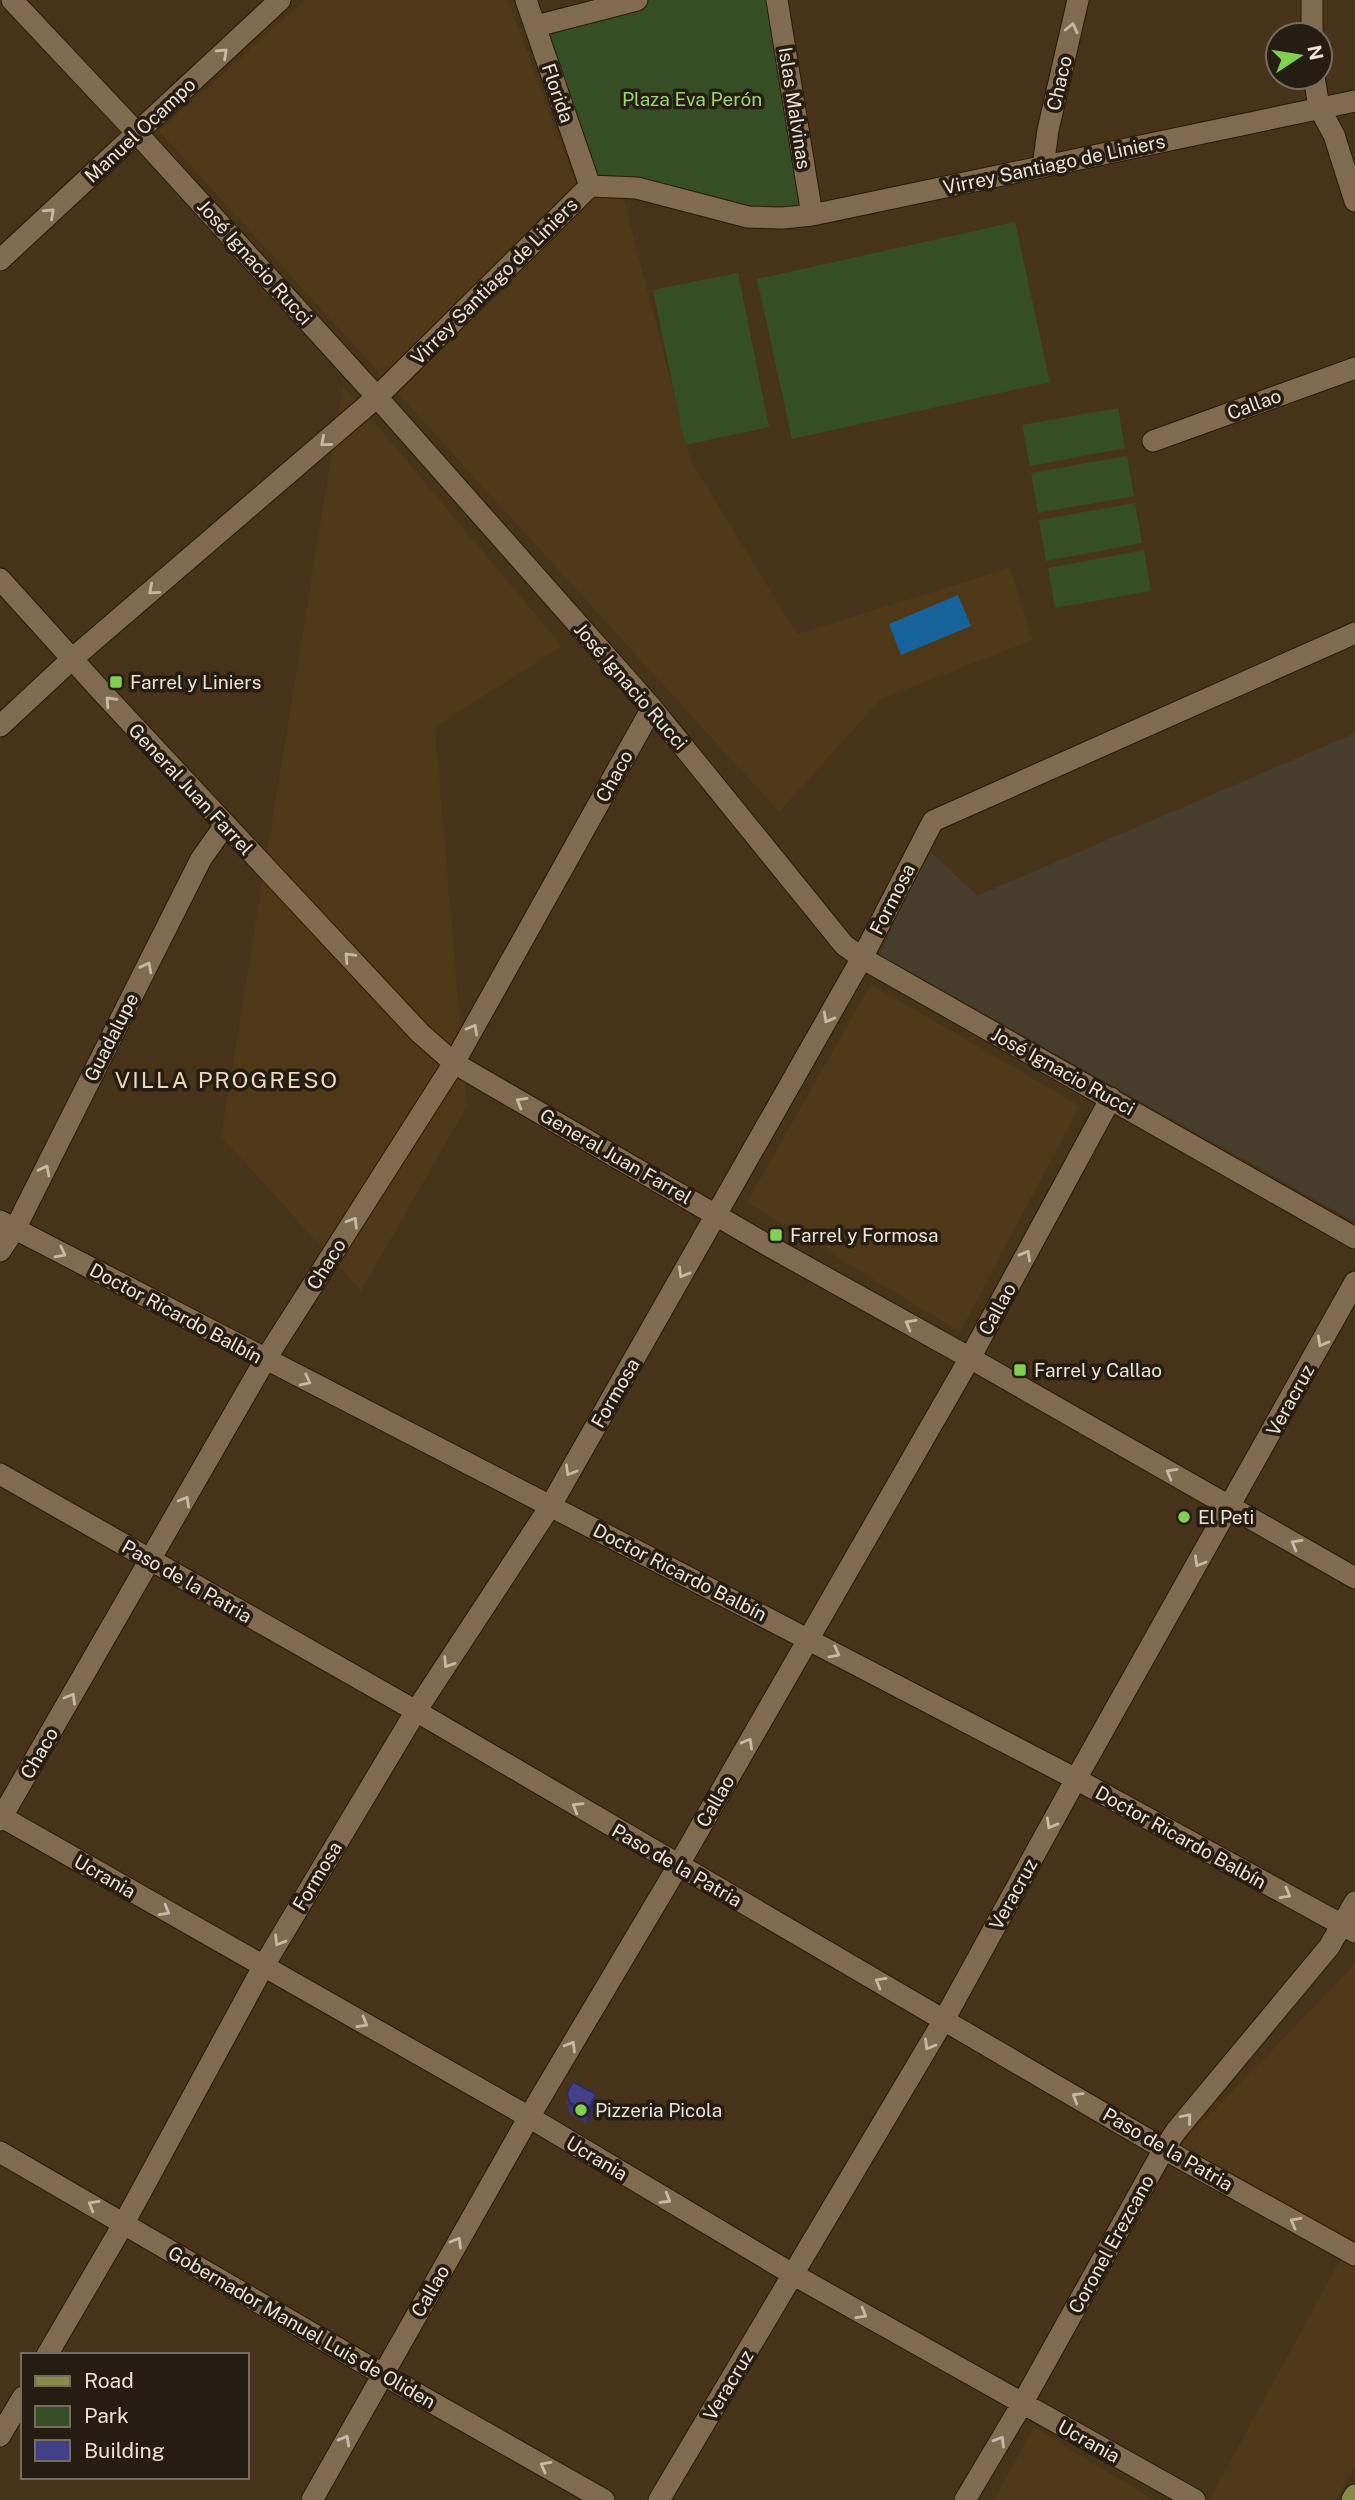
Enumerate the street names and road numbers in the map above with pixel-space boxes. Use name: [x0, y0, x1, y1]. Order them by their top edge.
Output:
street label: Islas Malvinas: [774, 45, 816, 171]
street label: Chaco: [1042, 53, 1076, 113]
street label: Florida: [538, 60, 578, 126]
street label: Manuel Ocampo: [80, 73, 200, 187]
street label: Virrey Santiago de Liniers: [941, 130, 1167, 198]
street label: Virrey Santiago de Liniers: [406, 193, 582, 369]
street label: José Ignacio Rucci: [193, 195, 317, 329]
street label: Callao: [1224, 384, 1284, 424]
street label: José Ignacio Rucci: [570, 618, 692, 754]
street label: General Juan Farrel: [124, 719, 258, 859]
street label: Chaco: [591, 746, 637, 806]
street label: Formosa: [865, 860, 919, 938]
street label: Guadalupe: [79, 989, 143, 1085]
street label: José Ignacio Rucci: [987, 1022, 1139, 1120]
street label: General Juan Farrel: [536, 1104, 696, 1208]
street label: Chaco: [302, 1235, 350, 1293]
street label: Doctor Ricardo Balbín: [86, 1258, 266, 1368]
street label: Callao: [974, 1279, 1020, 1339]
street label: Formosa: [586, 1354, 644, 1432]
street label: Veracruz: [1261, 1361, 1319, 1439]
street label: Doctor Ricardo Balbín: [590, 1519, 770, 1625]
street label: Paso de la Patria: [118, 1535, 256, 1627]
street label: Chaco: [16, 1723, 62, 1783]
street label: Callao: [692, 1771, 738, 1831]
street label: Doctor Ricardo Balbín: [1092, 1781, 1270, 1893]
street label: Paso de la Patria: [608, 1819, 746, 1911]
street label: Formosa: [288, 1838, 346, 1914]
street label: Ucrania: [70, 1850, 140, 1902]
street label: Veracruz: [984, 1855, 1042, 1933]
street label: Paso de la Patria: [1099, 2103, 1237, 2195]
street label: Ucrania: [562, 2131, 632, 2185]
street label: Coronel Erezcano: [1064, 2171, 1158, 2317]
street label: Gobernador Manuel Luis de Oliden: [165, 2241, 439, 2413]
street label: Callao: [407, 2261, 453, 2321]
street label: Veracruz: [698, 2346, 758, 2424]
street label: Ucrania: [1054, 2415, 1124, 2467]

